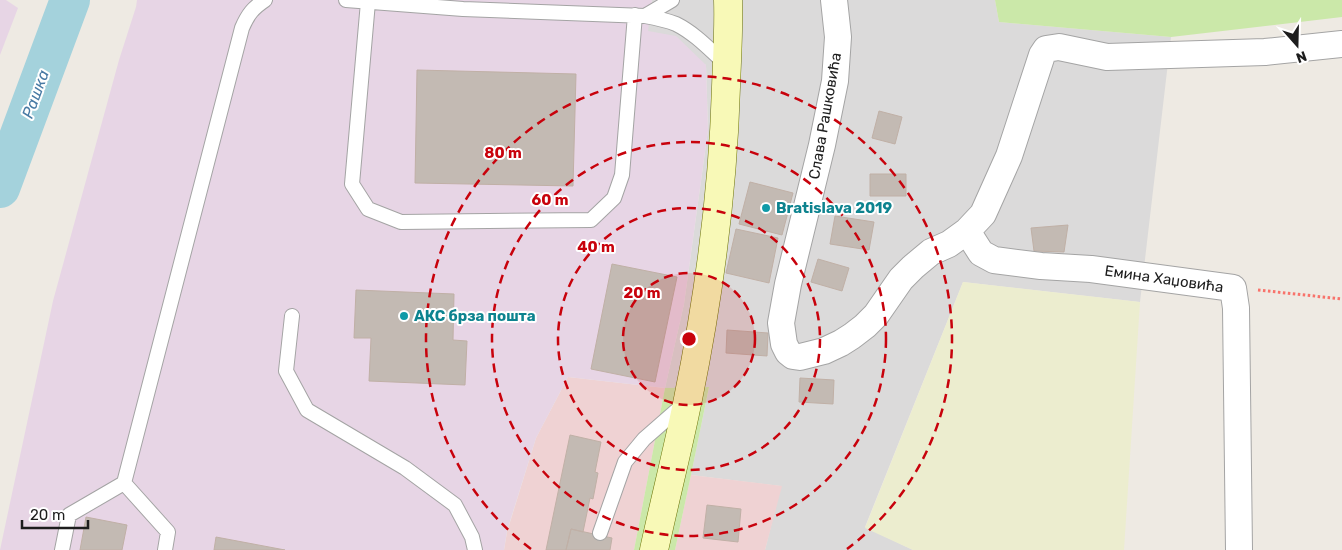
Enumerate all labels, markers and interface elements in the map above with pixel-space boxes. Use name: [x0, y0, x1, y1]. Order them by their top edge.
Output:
north arrow: [1272, 20, 1322, 70]
text: N: [1294, 47, 1309, 66]
street label: Слава Рашковића: [805, 51, 845, 181]
water label: Рашка: [18, 67, 53, 121]
text: 80 m: [484, 144, 522, 162]
text: 60 m: [532, 191, 568, 209]
place label: Bratislava 2019: [776, 199, 893, 217]
marker: Bratislava 2019: [760, 202, 772, 214]
text: 40 m: [577, 238, 615, 256]
street label: Емина Хаџовића: [1103, 262, 1225, 296]
text: 20 m: [624, 284, 660, 302]
place label: АКС брза пошта: [414, 307, 536, 325]
marker: АКС брза пошта: [398, 310, 410, 322]
centre of rings: [680, 330, 698, 348]
scale bar: [22, 498, 89, 530]
text: 20 m: [30, 506, 65, 524]

